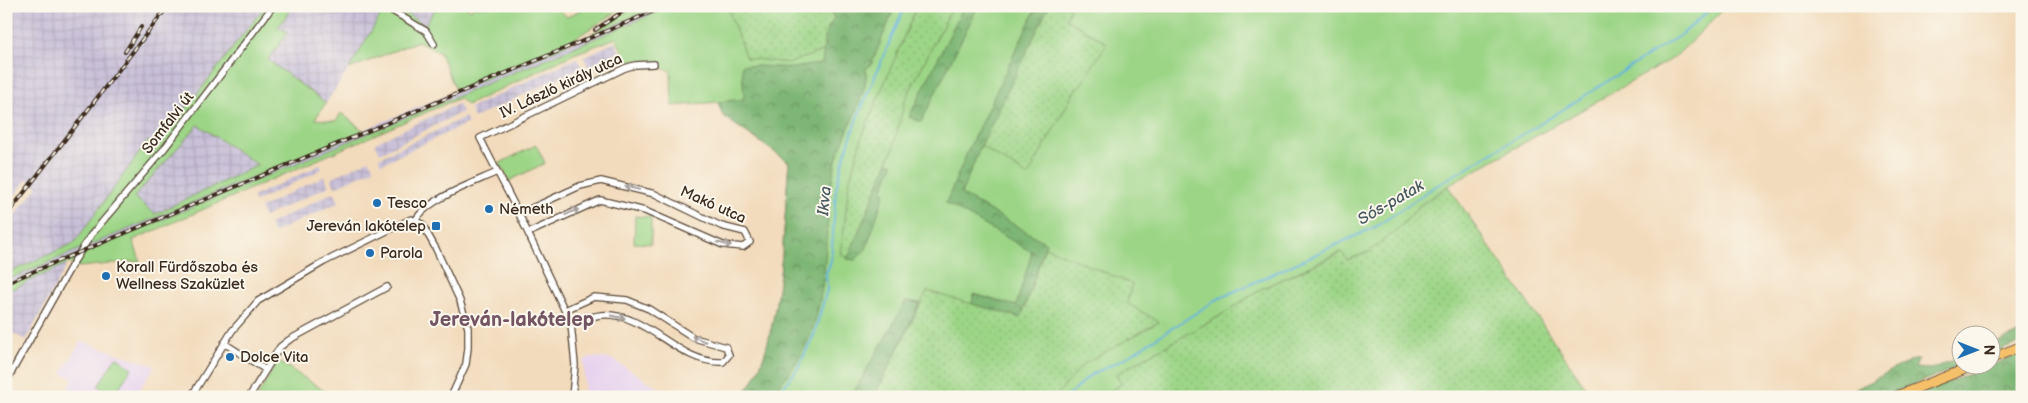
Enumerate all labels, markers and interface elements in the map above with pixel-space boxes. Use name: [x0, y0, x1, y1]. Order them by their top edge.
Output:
street label: IV. László király utca: [497, 49, 625, 123]
street label: Somfalvi út: [138, 88, 198, 158]
water label: Sós-patak: [1354, 176, 1429, 230]
one-way arrow: [625, 182, 641, 192]
street label: Makó utca: [677, 182, 749, 228]
water label: Ikva: [814, 185, 836, 218]
place label: Tesco: [387, 194, 427, 213]
marker: Tesco: [371, 197, 383, 209]
place label: Németh: [499, 200, 554, 219]
marker: Németh: [483, 203, 495, 215]
one-way arrow: [564, 206, 579, 216]
place label: Jereván lakótelep: [307, 217, 426, 236]
marker: Jereván lakótelep: [430, 220, 442, 232]
one-way arrow: [715, 240, 731, 249]
place label: Parola: [380, 244, 423, 263]
marker: Parola: [364, 247, 376, 259]
place label: Korall Fürdőszoba és Wellness Szaküzlet: [116, 258, 259, 294]
marker: Korall Fürdőszoba és Wellness Szaküzlet: [100, 270, 112, 282]
district label: Jereván-lakótelep: [430, 308, 594, 332]
one-way arrow: [610, 313, 626, 323]
north arrow: [1950, 326, 2000, 376]
one-way arrow: [692, 334, 707, 344]
text: N: [1980, 345, 1997, 355]
place label: Dolce Vita: [240, 348, 308, 367]
marker: Dolce Vita: [224, 351, 236, 363]

